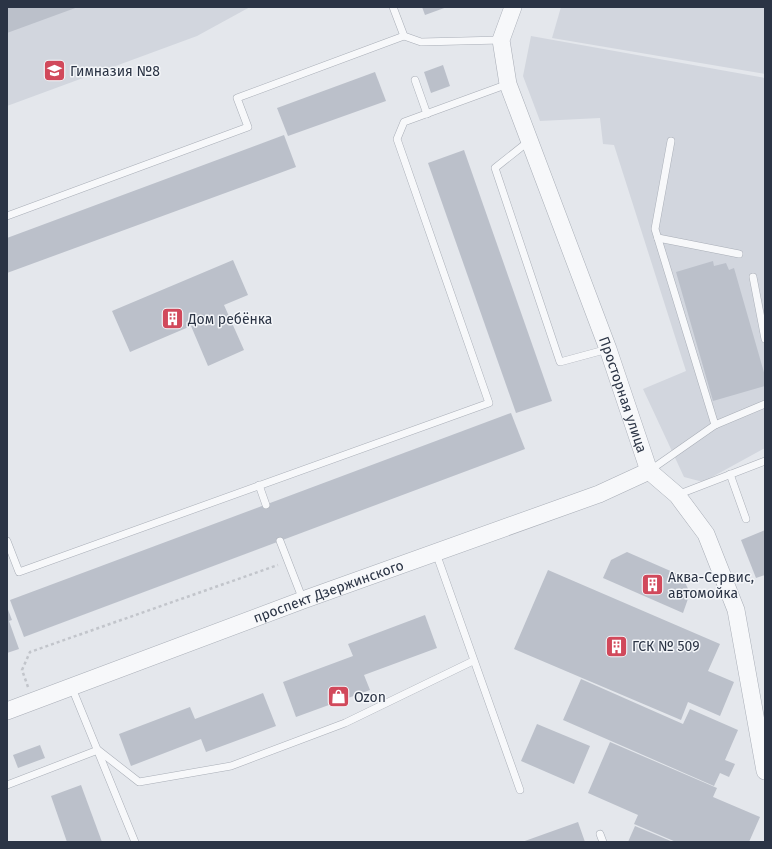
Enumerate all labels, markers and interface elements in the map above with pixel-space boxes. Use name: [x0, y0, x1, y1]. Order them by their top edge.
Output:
school or university icon: Гимназия №8: [41, 58, 67, 84]
place label: Гимназия №8: [70, 63, 160, 80]
building icon: Дом ребёнка: [160, 306, 186, 332]
place label: Дом ребёнка: [187, 311, 273, 328]
street label: Просторная улица: [596, 334, 651, 455]
street label: проспект Дзержинского: [251, 556, 406, 626]
place label: Аква-Сервис, автомойка: [668, 569, 754, 602]
building icon: Аква-Сервис, автомойка: [640, 572, 666, 598]
building icon: ГСК № 509: [604, 633, 630, 659]
place label: ГСК № 509: [632, 638, 700, 655]
shop icon: Ozon: [325, 684, 351, 710]
place label: Ozon: [354, 689, 386, 706]

